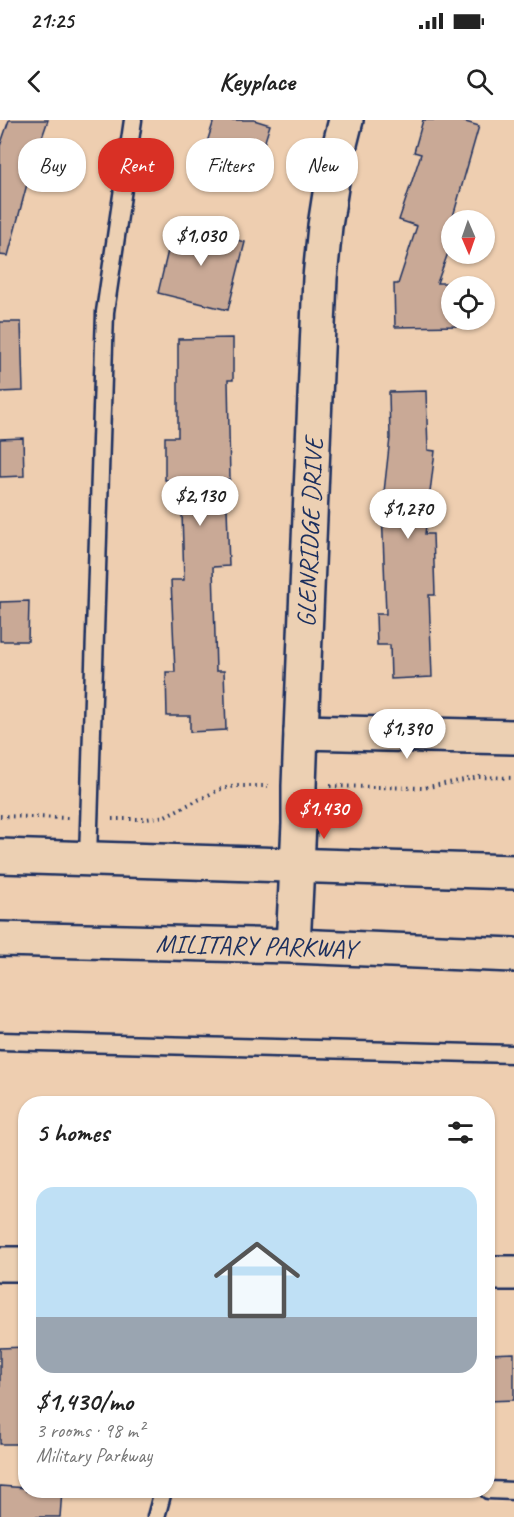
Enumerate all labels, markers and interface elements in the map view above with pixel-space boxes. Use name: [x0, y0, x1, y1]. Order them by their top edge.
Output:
text: 21:25: [30, 7, 74, 35]
text: Keyplace: [219, 64, 295, 98]
icon: back: [18, 65, 51, 98]
icon: search: [463, 65, 496, 98]
chip: Buy: [18, 138, 86, 192]
chip: Rent: [98, 138, 174, 192]
chip: Filters: [186, 138, 274, 192]
chip: New: [286, 138, 358, 192]
north arrow: [441, 210, 495, 264]
map controls: [441, 210, 495, 330]
pin: $1,030: [152, 216, 250, 267]
text: $1,030: [177, 223, 225, 248]
button: locate: [441, 276, 495, 330]
street label: GLENRIDGE DRIVE: [289, 433, 330, 628]
pin: $2,130: [151, 476, 249, 527]
text: $2,130: [176, 483, 224, 508]
pin: $1,270: [359, 489, 457, 540]
text: $1,270: [384, 496, 432, 521]
pin: $1,390: [358, 709, 456, 760]
text: $1,390: [383, 716, 431, 741]
pin: $1,430: [275, 789, 373, 840]
text: $1,430: [300, 796, 348, 821]
street label: MILITARY PARKWAY: [155, 927, 362, 966]
text: 5 homes: [36, 1116, 109, 1149]
icon: filters: [444, 1116, 477, 1149]
icon: home: [203, 1226, 311, 1334]
text: $1,430/mo: [36, 1385, 133, 1418]
text: 3 rooms · 98 m²: [36, 1418, 144, 1443]
text: Military Parkway: [36, 1443, 152, 1468]

